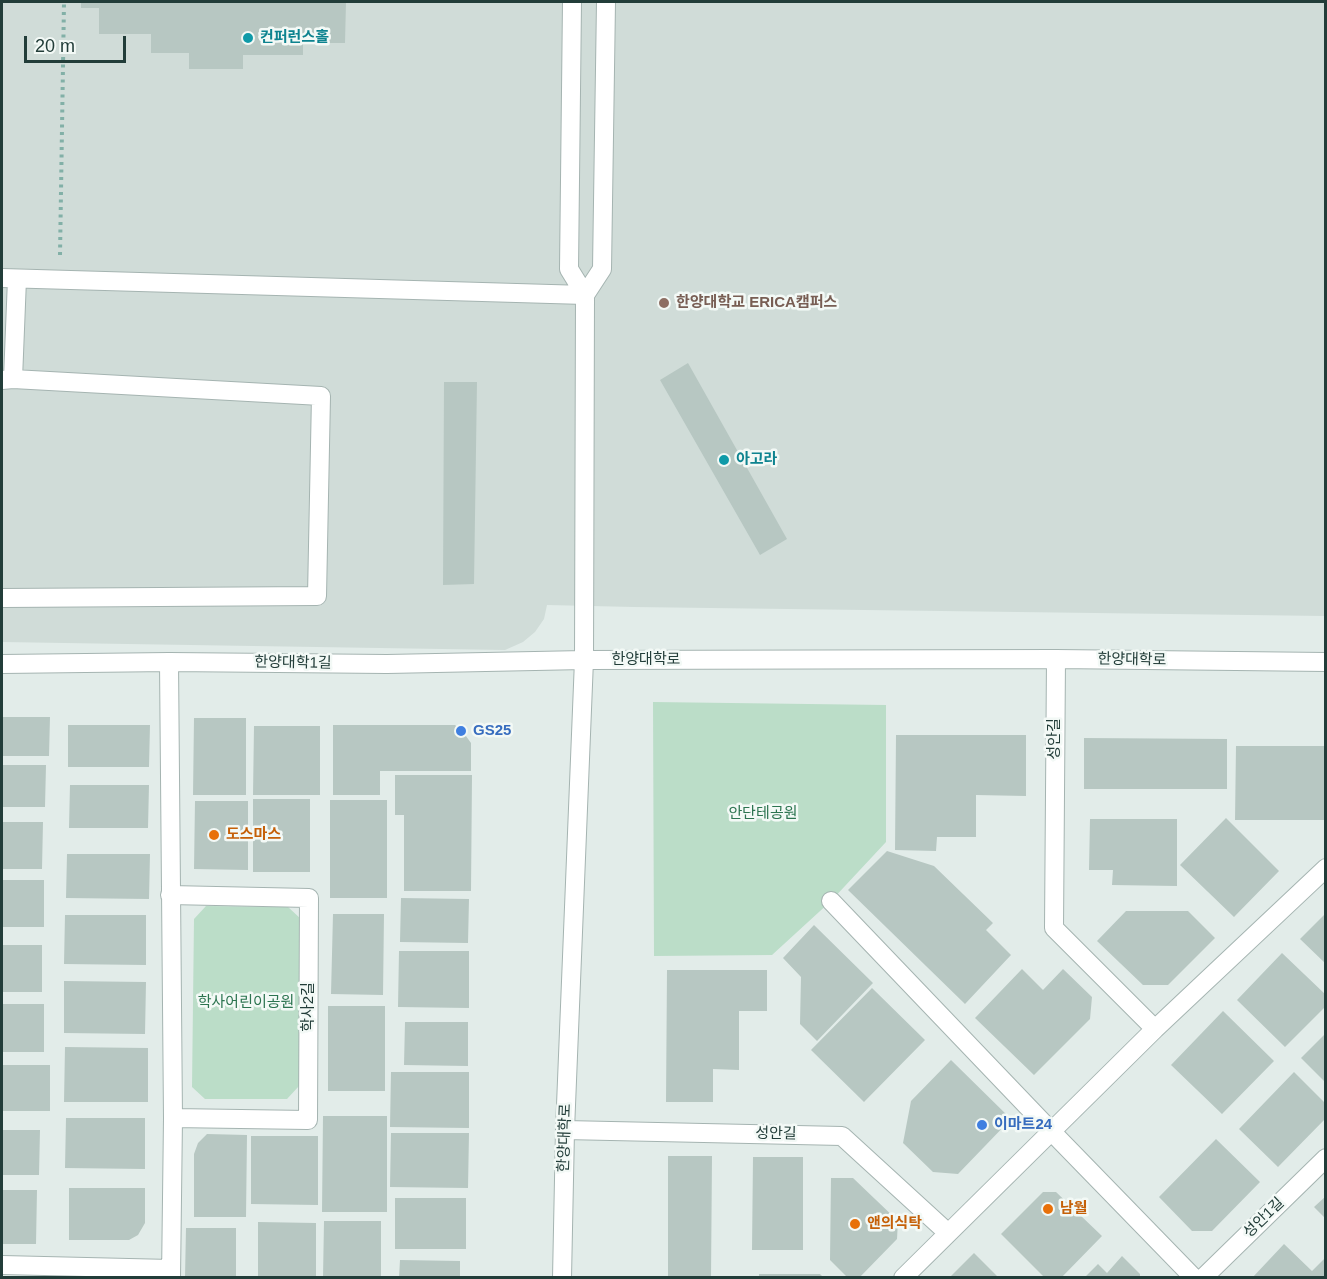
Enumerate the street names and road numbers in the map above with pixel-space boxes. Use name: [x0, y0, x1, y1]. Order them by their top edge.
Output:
street label: 한양대학로: [1097, 650, 1167, 670]
street label: 한양대학로: [612, 651, 680, 669]
street label: 한양대학1길: [254, 653, 332, 673]
street label: 성안길: [1046, 718, 1064, 760]
street label: 학사2길: [300, 982, 318, 1032]
street label: 한양대학로: [555, 1103, 575, 1173]
street label: 성안길: [755, 1125, 797, 1143]
street label: 성안1길: [1240, 1194, 1288, 1242]

